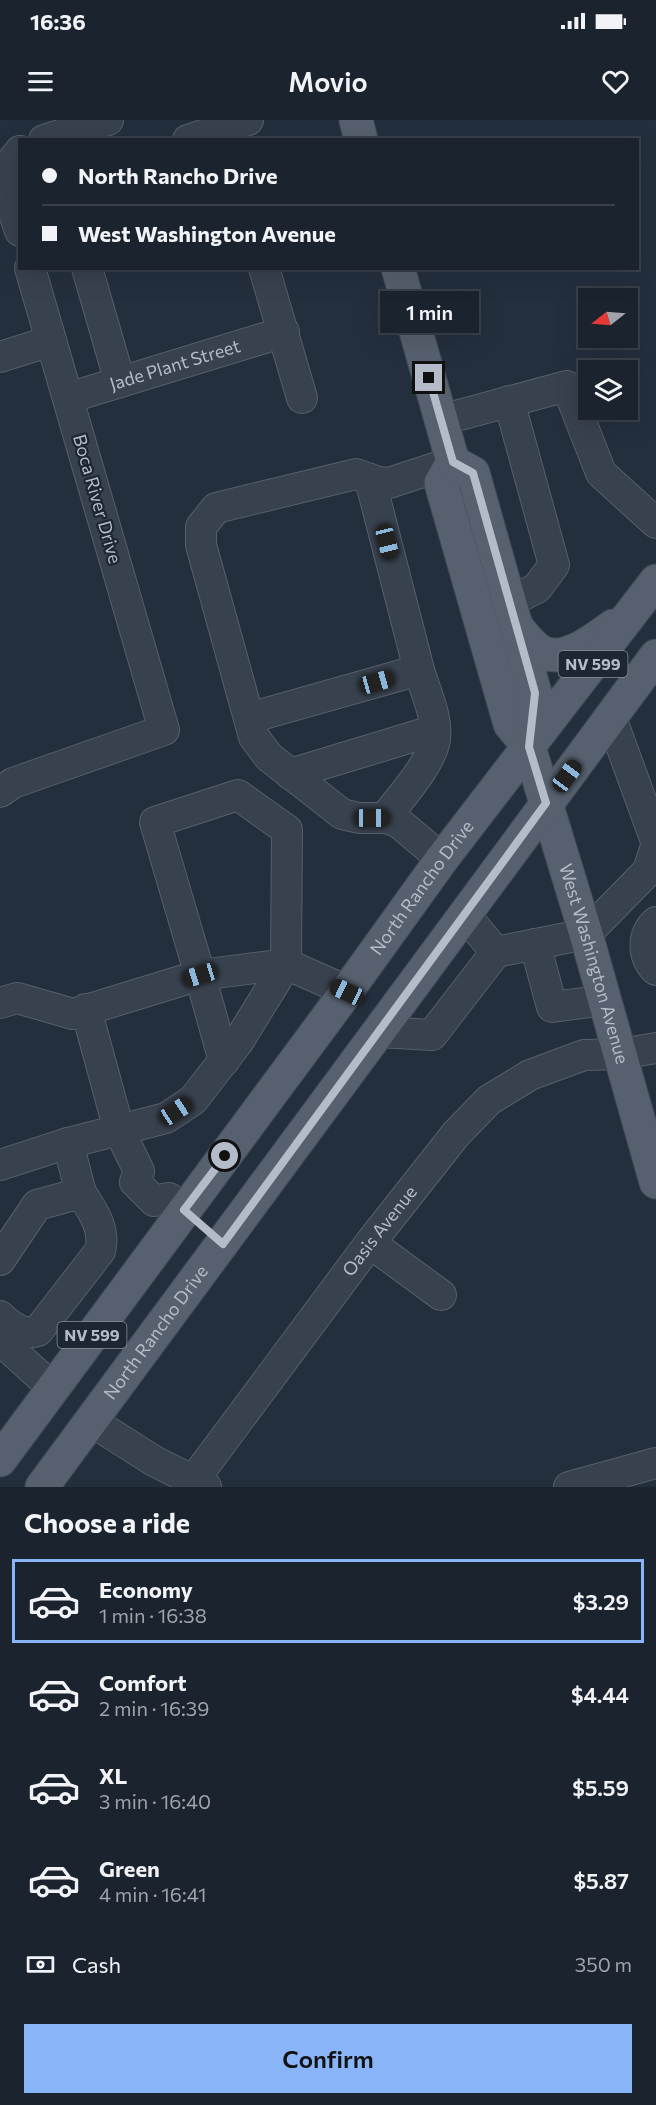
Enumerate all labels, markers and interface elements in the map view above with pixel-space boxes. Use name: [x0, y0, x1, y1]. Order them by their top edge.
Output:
text: 16:36: [30, 8, 86, 35]
icon: menu: [24, 65, 57, 98]
text: Movio: [288, 65, 368, 98]
icon: heart: [599, 65, 632, 98]
text: North Rancho Drive: [78, 162, 277, 189]
text: West Washington Avenue: [78, 220, 336, 247]
north arrow: [578, 288, 638, 348]
map controls: [578, 288, 638, 420]
callout: 1 min: [380, 291, 478, 333]
text: 1 min: [406, 300, 453, 324]
street label: Jade Plant Street: [107, 334, 243, 395]
button: layers: [578, 360, 638, 420]
route end: [415, 364, 442, 391]
street label: Boca River Drive: [69, 432, 127, 566]
car: [374, 522, 400, 562]
road number: NV 599: [558, 651, 628, 677]
car: [357, 668, 397, 696]
car: [549, 756, 585, 796]
car: [354, 809, 390, 827]
street label: North Rancho Drive: [365, 815, 478, 959]
street label: West Washington Avenue: [555, 861, 634, 1066]
car: [180, 961, 220, 989]
car: [327, 976, 367, 1008]
car: [156, 1094, 196, 1128]
route start: [211, 1142, 238, 1169]
street label: Oasis Avenue: [337, 1181, 421, 1280]
street label: North Rancho Drive: [98, 1261, 212, 1403]
road number: NV 599: [58, 1322, 127, 1348]
text: Choose a ride: [24, 1506, 190, 1539]
icon: car: [27, 1574, 81, 1628]
text: Economy: [99, 1576, 193, 1603]
text: $3.29: [573, 1588, 629, 1615]
text: 1 min · 16:38: [99, 1603, 207, 1627]
icon: car: [27, 1667, 81, 1721]
text: Comfort: [99, 1669, 187, 1696]
text: $4.44: [571, 1681, 629, 1708]
text: 2 min · 16:39: [99, 1696, 209, 1720]
icon: car: [27, 1760, 81, 1814]
text: XL: [99, 1762, 127, 1789]
text: $5.59: [572, 1774, 629, 1801]
text: 3 min · 16:40: [99, 1789, 211, 1813]
icon: car: [27, 1853, 81, 1907]
text: Green: [99, 1855, 160, 1882]
text: $5.87: [573, 1867, 629, 1894]
text: 4 min · 16:41: [99, 1882, 207, 1906]
icon: cash: [24, 1948, 57, 1981]
text: Cash: [72, 1951, 121, 1978]
text: 350 m: [575, 1952, 632, 1976]
button: Confirm: [24, 2024, 632, 2093]

